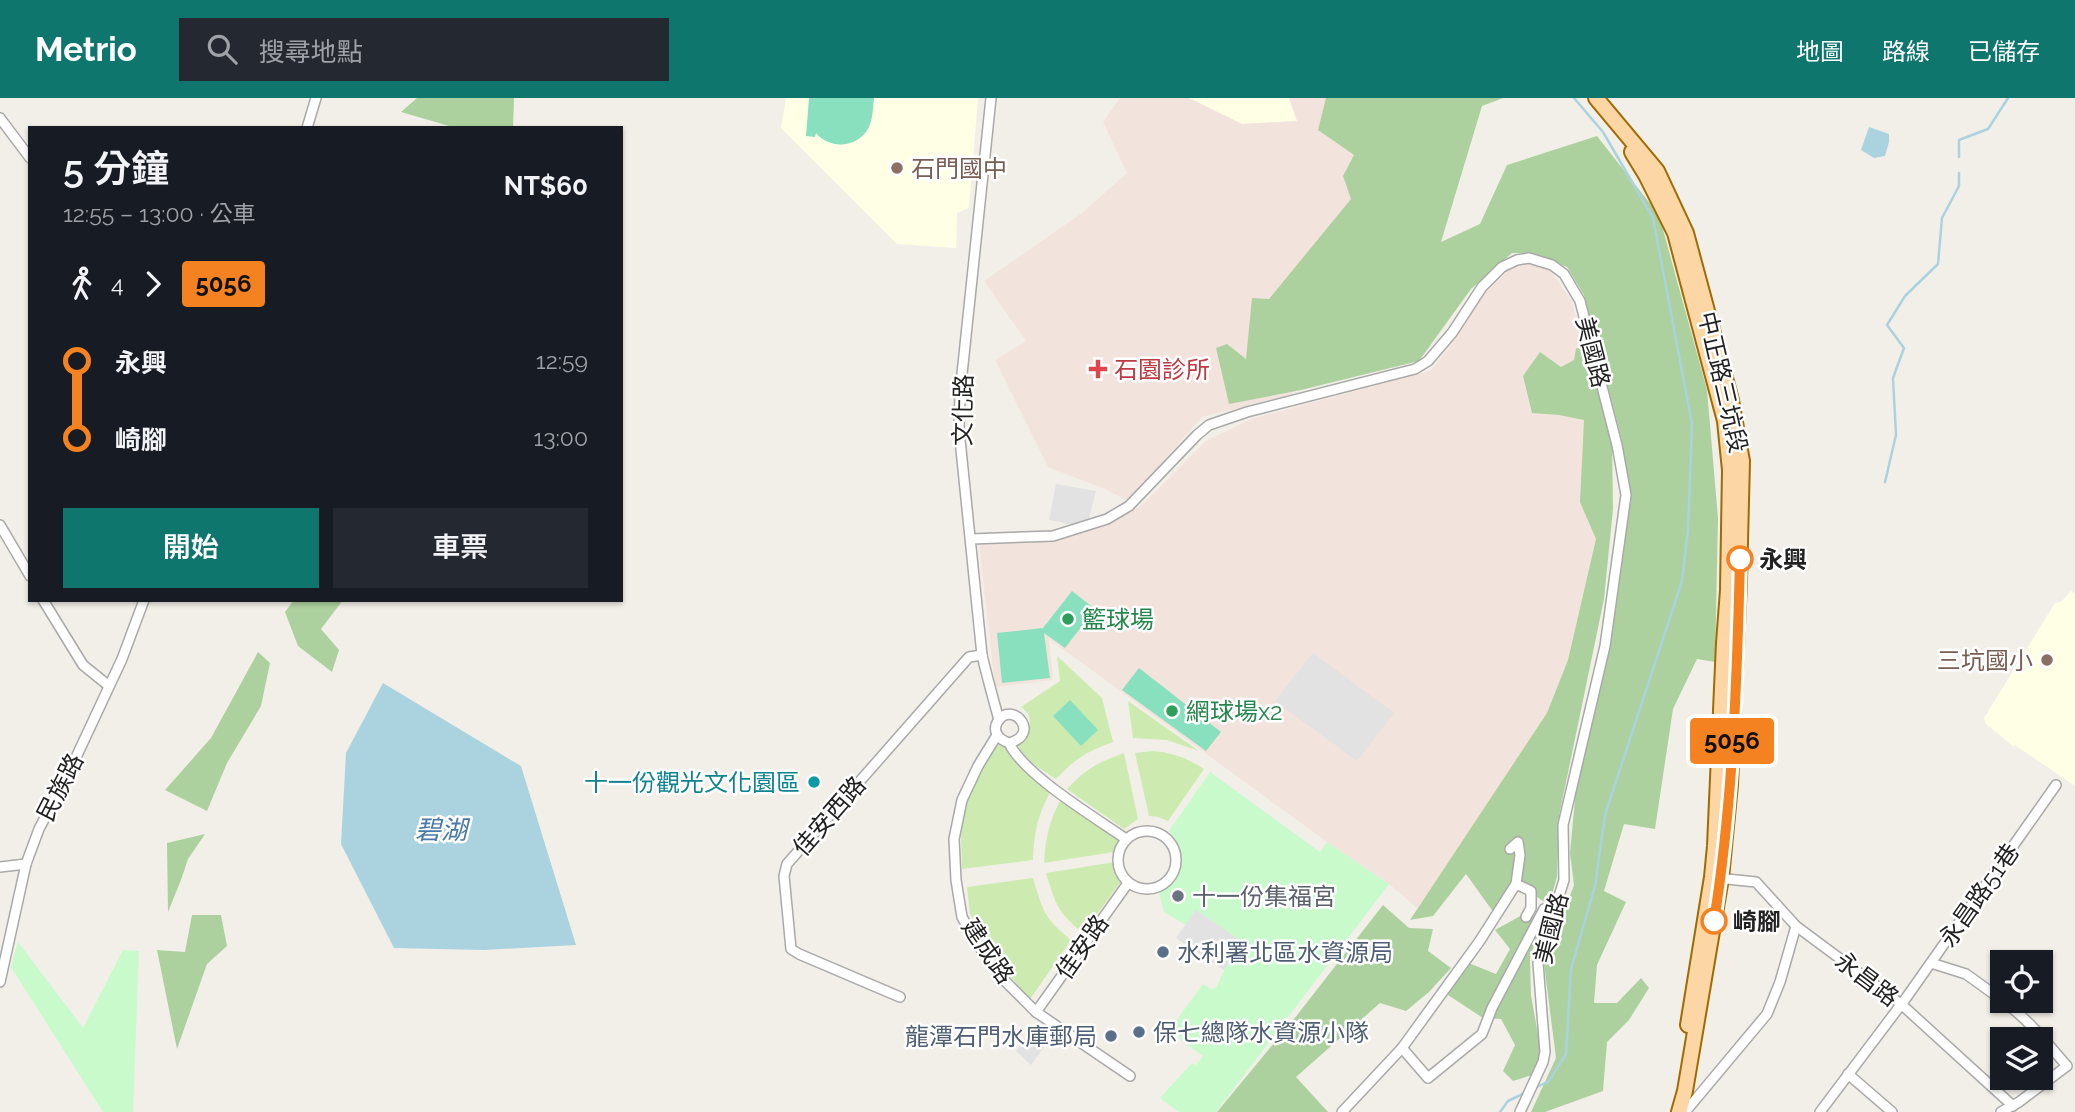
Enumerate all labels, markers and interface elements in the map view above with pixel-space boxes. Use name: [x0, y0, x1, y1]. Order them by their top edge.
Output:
search box: [179, 18, 669, 81]
text: Metrio: [35, 30, 137, 69]
icon: search: [203, 30, 241, 68]
text: 搜尋地點: [259, 37, 363, 67]
text: 地圖: [1796, 37, 1844, 66]
text: 路線: [1882, 37, 1930, 66]
text: 已儲存: [1968, 37, 2040, 66]
text: 5 分鐘: [63, 146, 169, 191]
place label: 石門國中: [911, 154, 1007, 183]
marker: 石門國中: [889, 160, 905, 176]
text: NT$60: [504, 171, 588, 201]
text: 12:55 – 13:00 · 公車: [63, 200, 256, 227]
icon: walk: [63, 265, 101, 303]
icon: forward: [134, 265, 172, 303]
text: 5056: [196, 269, 251, 298]
text: 4: [111, 270, 124, 297]
street label: 中正路三坑段: [1693, 309, 1753, 455]
street label: 美國路: [1570, 314, 1616, 390]
text: 12:59: [536, 347, 588, 374]
text: 永興: [115, 348, 167, 378]
place label: 石園診所: [1114, 355, 1210, 384]
marker: 石園診所: [1088, 359, 1108, 379]
street label: 文化路: [948, 374, 978, 446]
text: 13:00: [533, 424, 588, 451]
text: 崎腳: [115, 425, 167, 455]
button: 開始: [63, 508, 319, 588]
button: 車票: [333, 508, 588, 588]
place label: 永興: [1759, 545, 1807, 574]
marker: 永興: [1727, 546, 1753, 572]
place label: 籃球場: [1082, 605, 1154, 634]
marker: 籃球場: [1060, 611, 1076, 627]
place label: 三坑國小: [1937, 646, 2033, 675]
marker: 三坑國小: [2039, 652, 2055, 668]
place label: 網球場x2: [1186, 697, 1283, 726]
marker: 網球場x2: [1164, 703, 1180, 719]
line badge: 5056: [1683, 718, 1781, 764]
text: 5056: [1704, 726, 1760, 755]
street label: 民族路: [31, 748, 89, 826]
place label: 十一份觀光文化園區: [584, 768, 800, 797]
street label: 佳安西路: [787, 770, 871, 862]
marker: 十一份觀光文化園區: [806, 774, 822, 790]
water label: 碧湖: [415, 815, 471, 845]
street label: 永昌路51巷: [1933, 838, 2025, 952]
place label: 十一份集福宮: [1192, 882, 1336, 911]
marker: 十一份集福宮: [1170, 888, 1186, 904]
street label: 美國路: [1528, 890, 1574, 966]
place label: 崎腳: [1733, 907, 1781, 936]
marker: 崎腳: [1701, 908, 1727, 934]
street label: 佳安路: [1049, 909, 1115, 985]
street label: 建成路: [956, 913, 1020, 989]
place label: 水利署北區水資源局: [1177, 938, 1393, 967]
marker: 水利署北區水資源局: [1155, 944, 1171, 960]
street label: 永昌路: [1830, 946, 1904, 1012]
map controls: [1990, 950, 2053, 1090]
button: locate: [1990, 950, 2053, 1013]
place label: 保七總隊水資源小隊: [1153, 1018, 1369, 1047]
place label: 龍潭石門水庫郵局: [905, 1022, 1097, 1051]
marker: 保七總隊水資源小隊: [1131, 1024, 1147, 1040]
button: layers: [1990, 1027, 2053, 1090]
marker: 龍潭石門水庫郵局: [1103, 1028, 1119, 1044]

